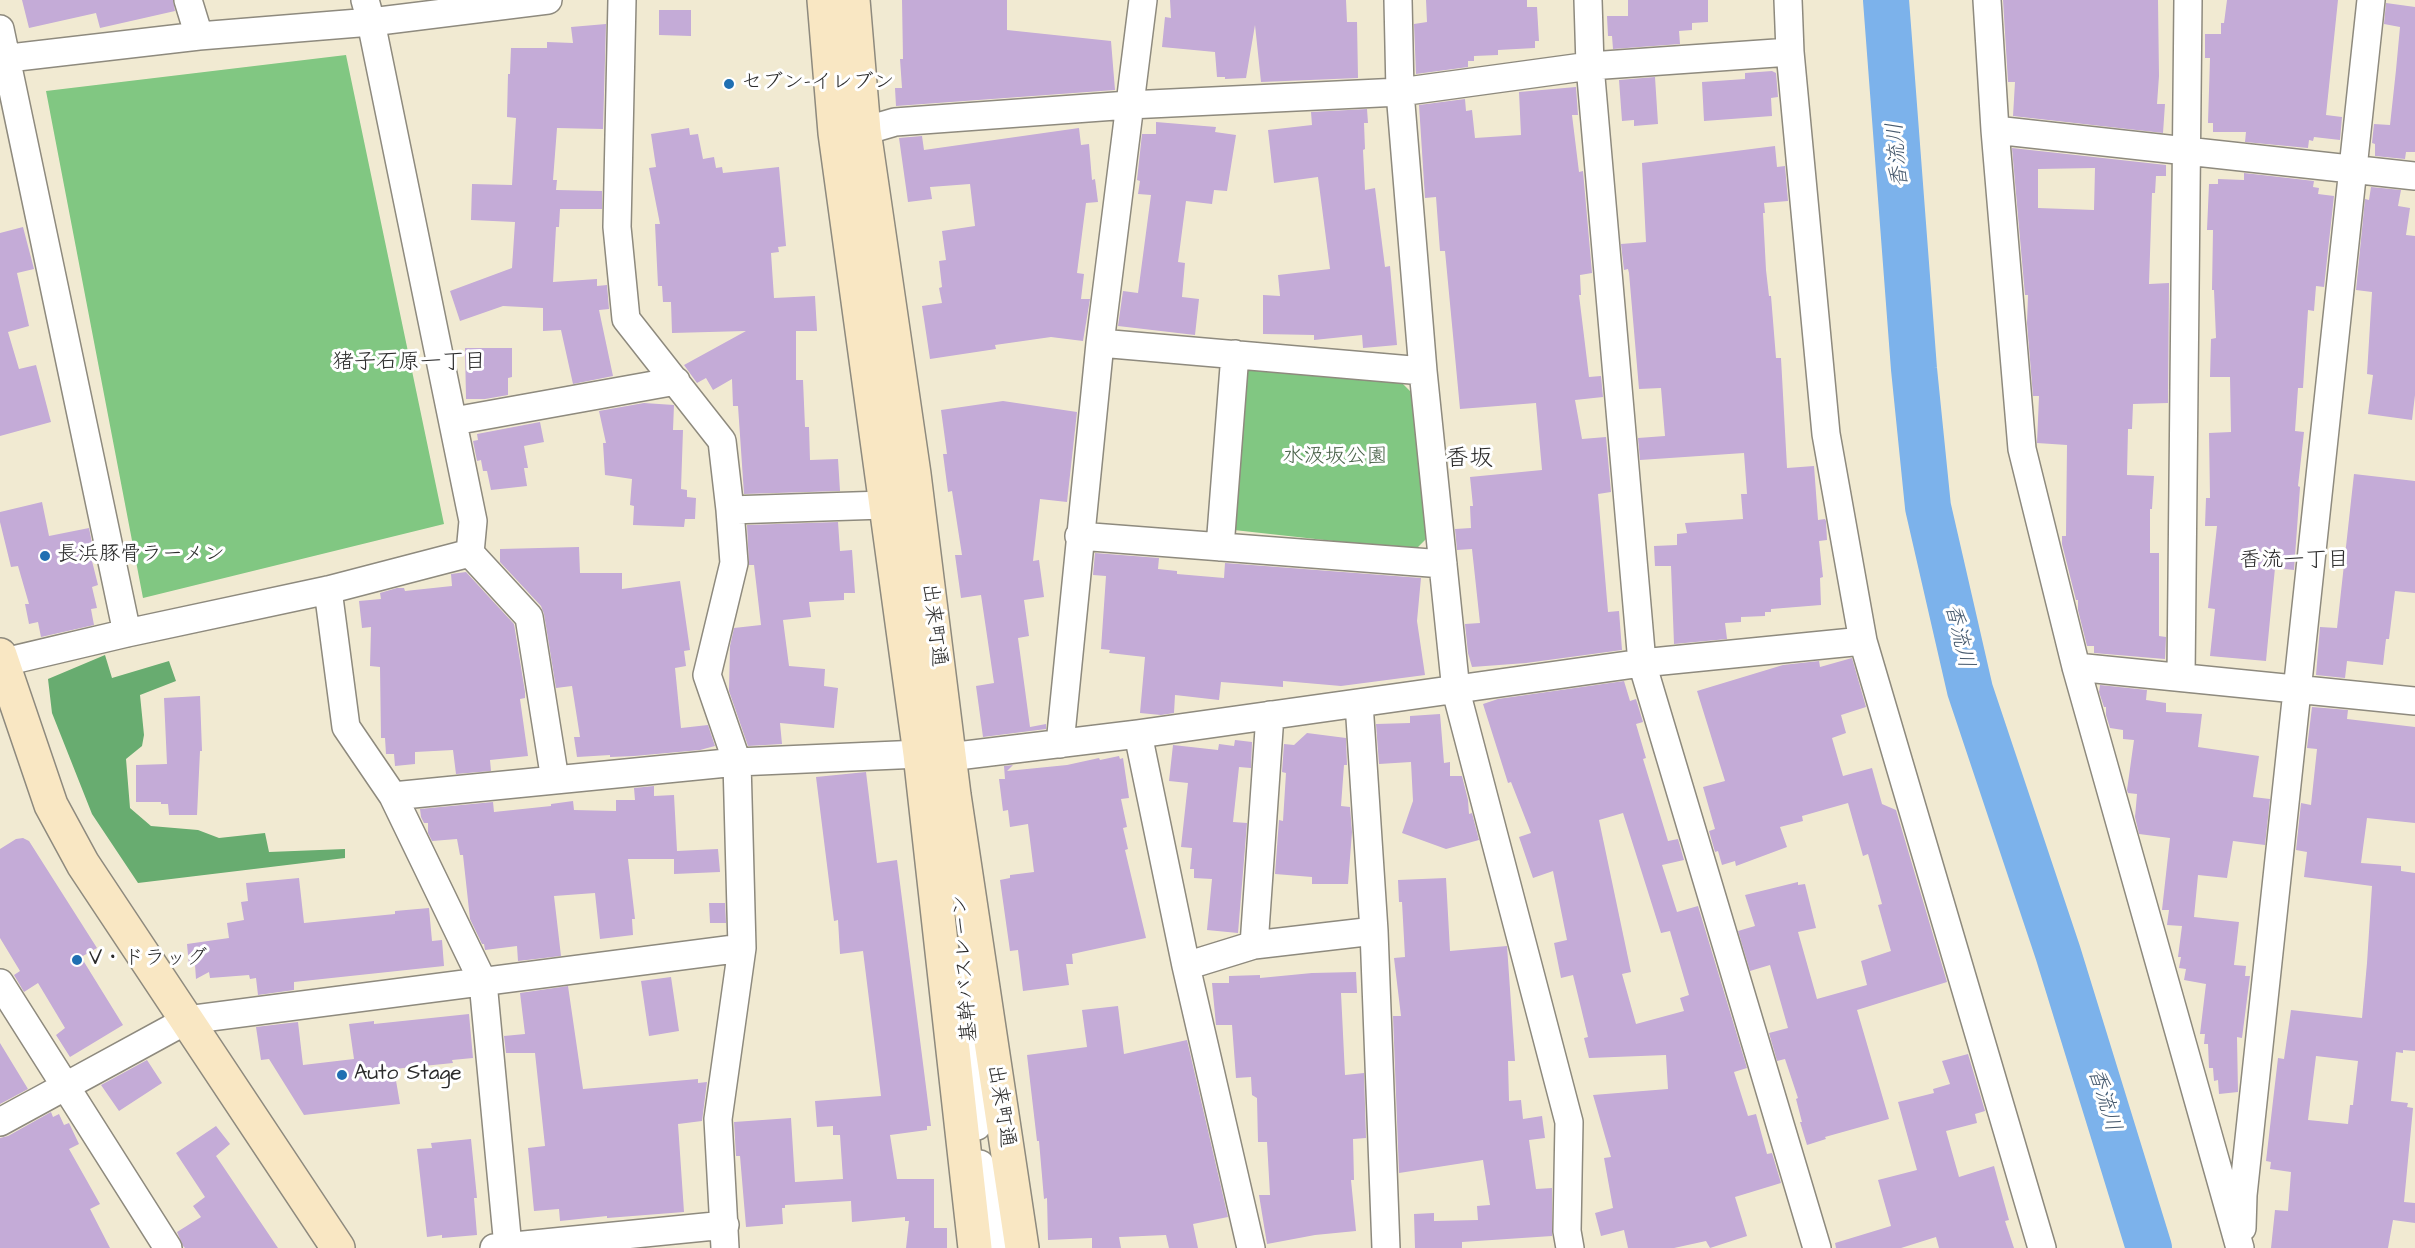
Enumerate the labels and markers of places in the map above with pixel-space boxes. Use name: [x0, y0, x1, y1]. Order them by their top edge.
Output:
place label: セブン-イレブン: [741, 71, 895, 97]
marker: セブン-イレブン: [722, 77, 736, 91]
place label: 長浜豚骨ラーメン: [57, 543, 225, 569]
marker: 長浜豚骨ラーメン: [38, 549, 52, 563]
place label: V・ドラッグ: [89, 947, 207, 973]
marker: V・ドラッグ: [70, 953, 84, 967]
place label: Auto Stage: [354, 1062, 462, 1088]
marker: Auto Stage: [335, 1068, 349, 1082]

